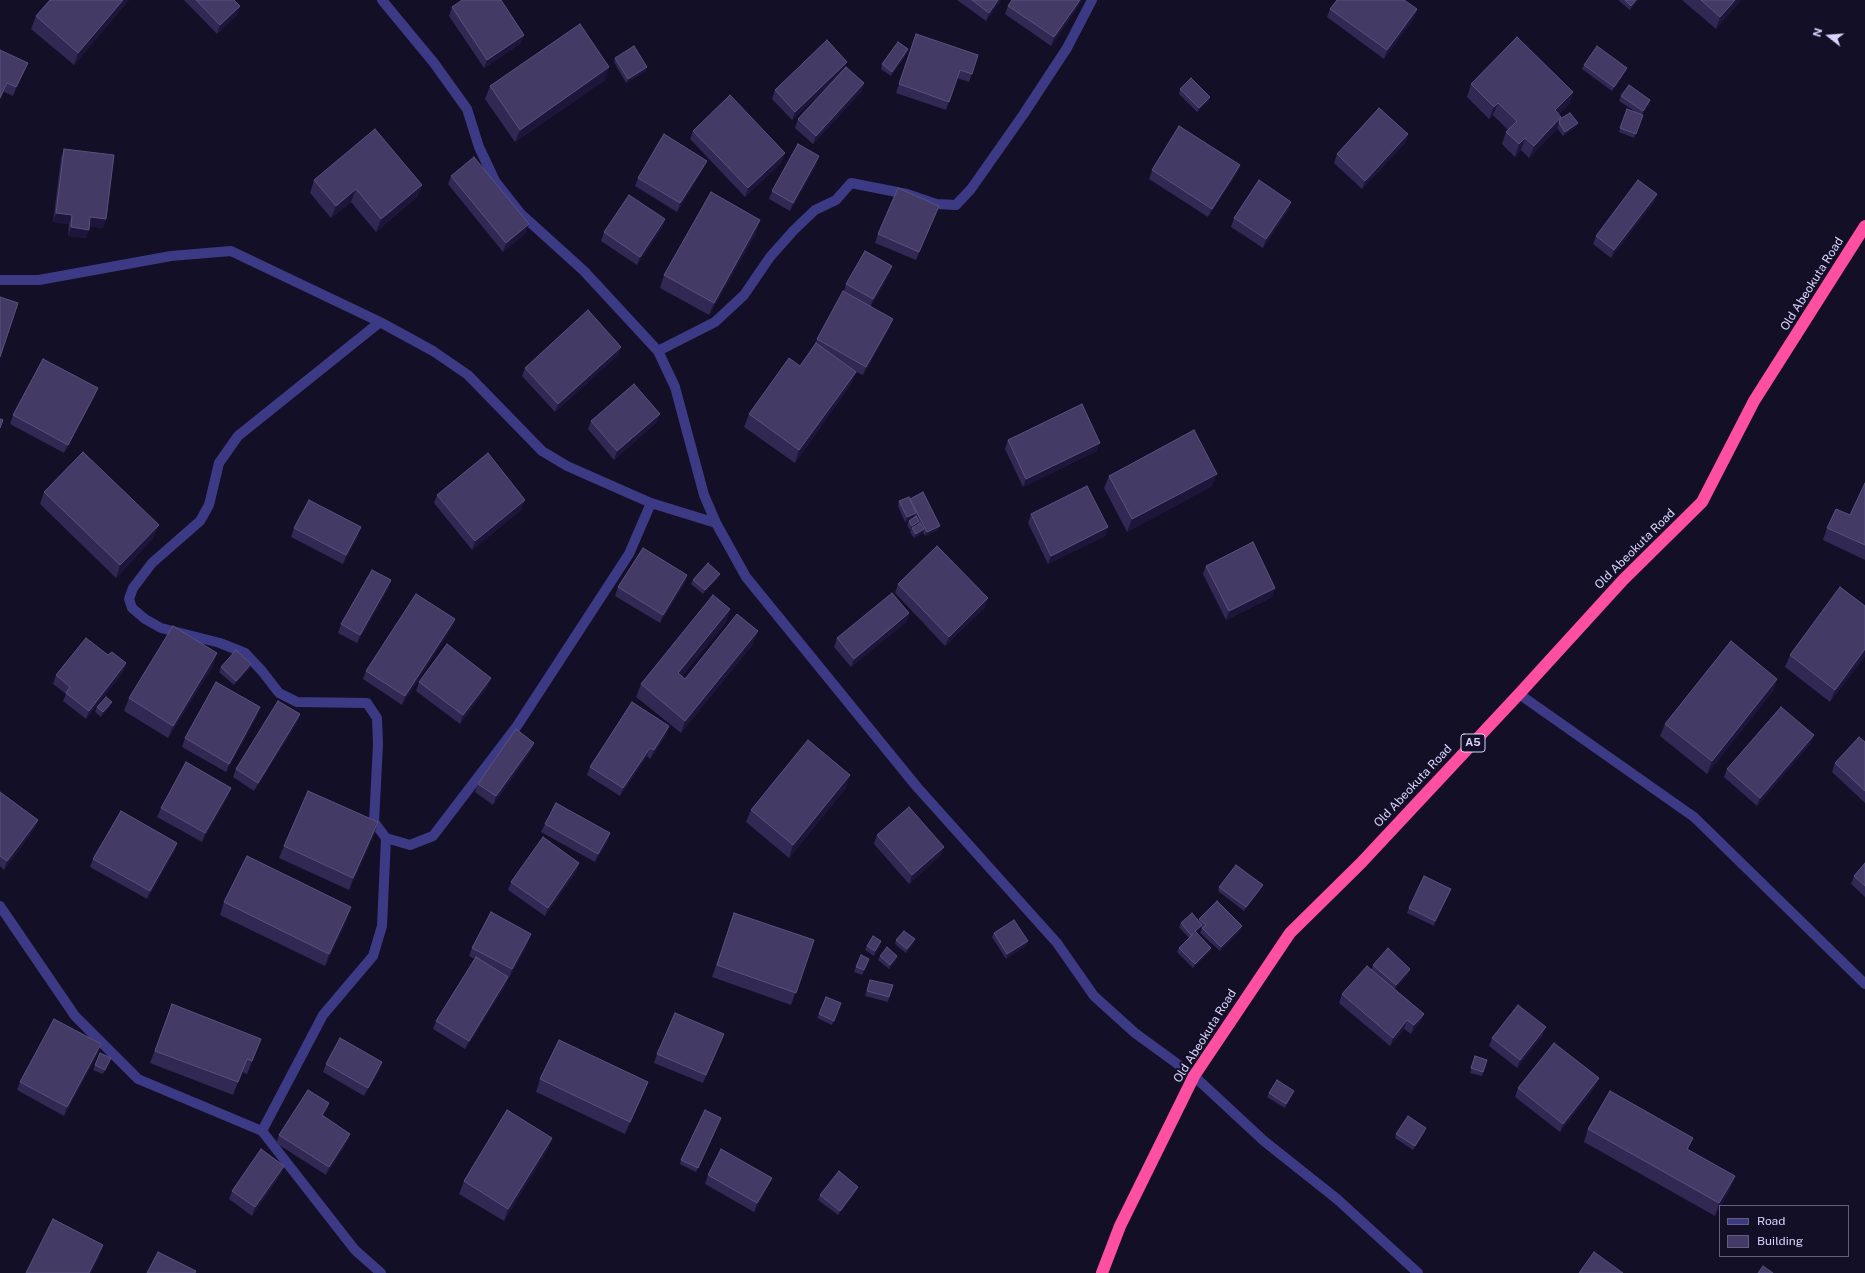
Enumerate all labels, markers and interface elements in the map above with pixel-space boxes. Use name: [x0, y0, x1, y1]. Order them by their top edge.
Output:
north arrow: [1809, 16, 1849, 56]
text: N: [1811, 27, 1825, 38]
street label: Old Abeokuta Road: [1777, 235, 1847, 333]
street label: Old Abeokuta Road: [1592, 506, 1678, 592]
road number: A5: [1461, 734, 1485, 752]
street label: Old Abeokuta Road: [1371, 742, 1455, 830]
street label: Old Abeokuta Road: [1170, 987, 1240, 1085]
legend: [1719, 1205, 1849, 1257]
text: Road: [1757, 1214, 1785, 1228]
text: Building: [1757, 1234, 1803, 1248]

